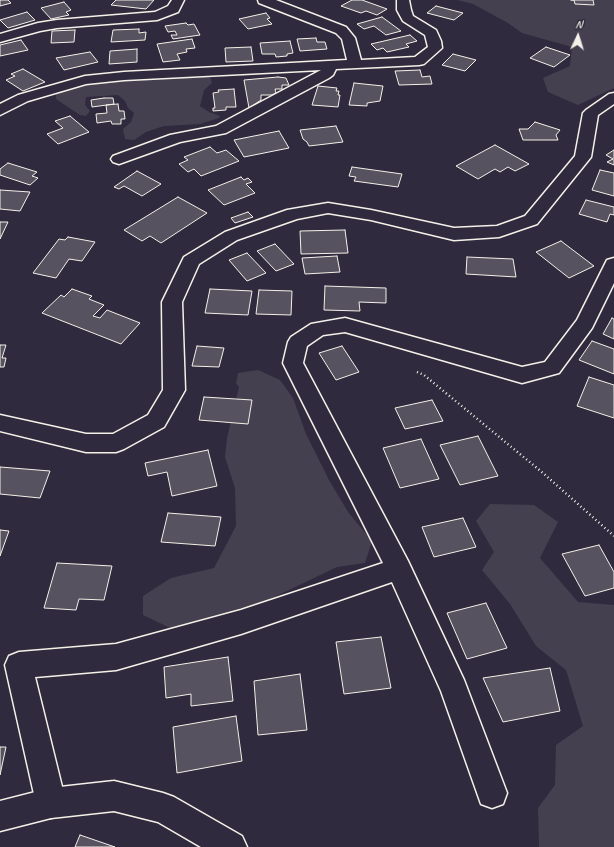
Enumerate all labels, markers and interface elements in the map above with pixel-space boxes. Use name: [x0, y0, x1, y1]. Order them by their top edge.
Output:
north arrow: [558, 16, 598, 56]
text: N: [575, 17, 583, 31]

